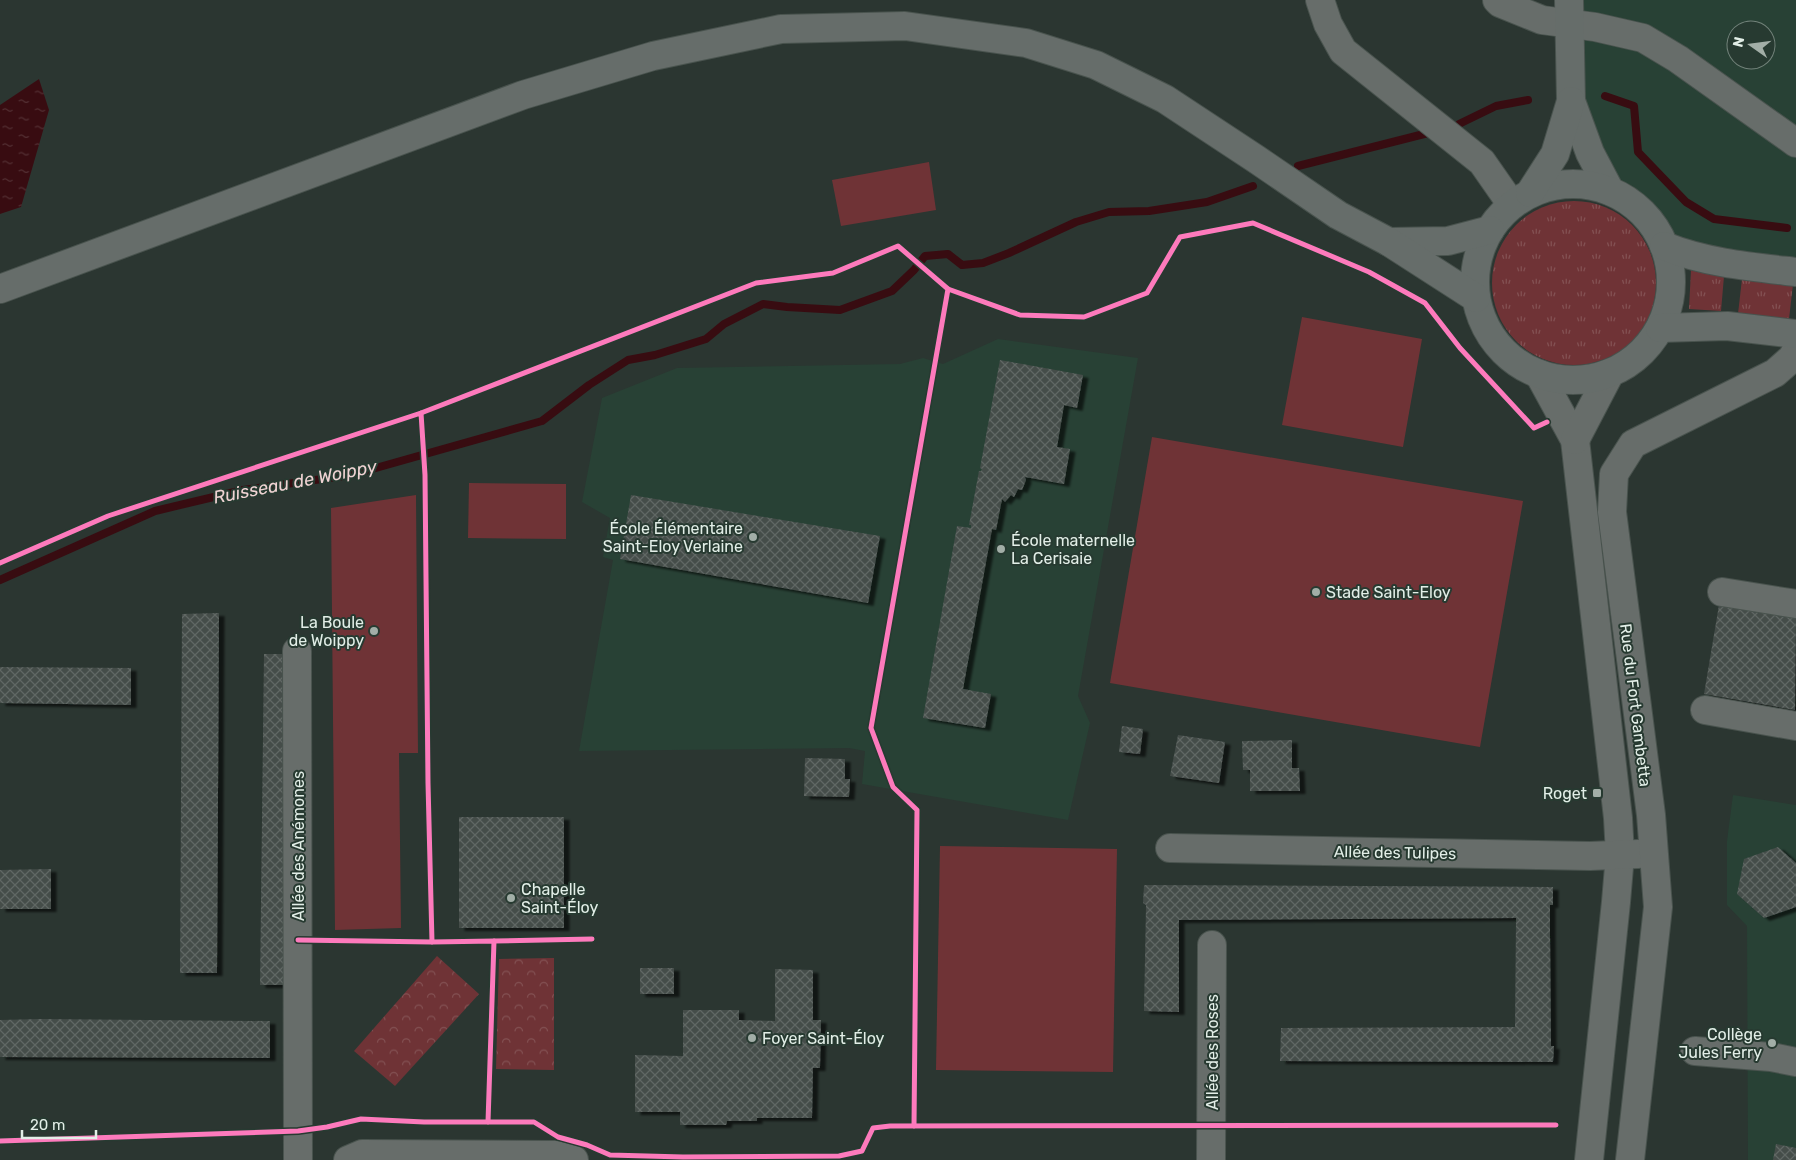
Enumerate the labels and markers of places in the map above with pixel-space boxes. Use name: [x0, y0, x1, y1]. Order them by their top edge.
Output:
place label: École Élémentaire Saint-Eloy Verlaine: [603, 519, 743, 556]
marker: École Élémentaire Saint-Eloy Verlaine: [747, 531, 759, 543]
place label: École maternelle La Cerisaie: [1011, 531, 1135, 568]
marker: École maternelle La Cerisaie: [995, 543, 1007, 555]
place label: Stade Saint-Eloy: [1326, 583, 1451, 602]
marker: Stade Saint-Eloy: [1310, 586, 1322, 598]
place label: La Boule de Woippy: [289, 613, 364, 650]
marker: La Boule de Woippy: [368, 625, 380, 637]
place label: Roget: [1543, 784, 1587, 803]
marker: Roget: [1591, 787, 1603, 799]
place label: Chapelle Saint-Éloy: [521, 880, 598, 917]
marker: Chapelle Saint-Éloy: [505, 892, 517, 904]
place label: Collège Jules Ferry: [1678, 1025, 1762, 1062]
place label: Foyer Saint-Éloy: [762, 1029, 885, 1048]
marker: Foyer Saint-Éloy: [746, 1032, 758, 1044]
marker: Collège Jules Ferry: [1766, 1037, 1778, 1049]

